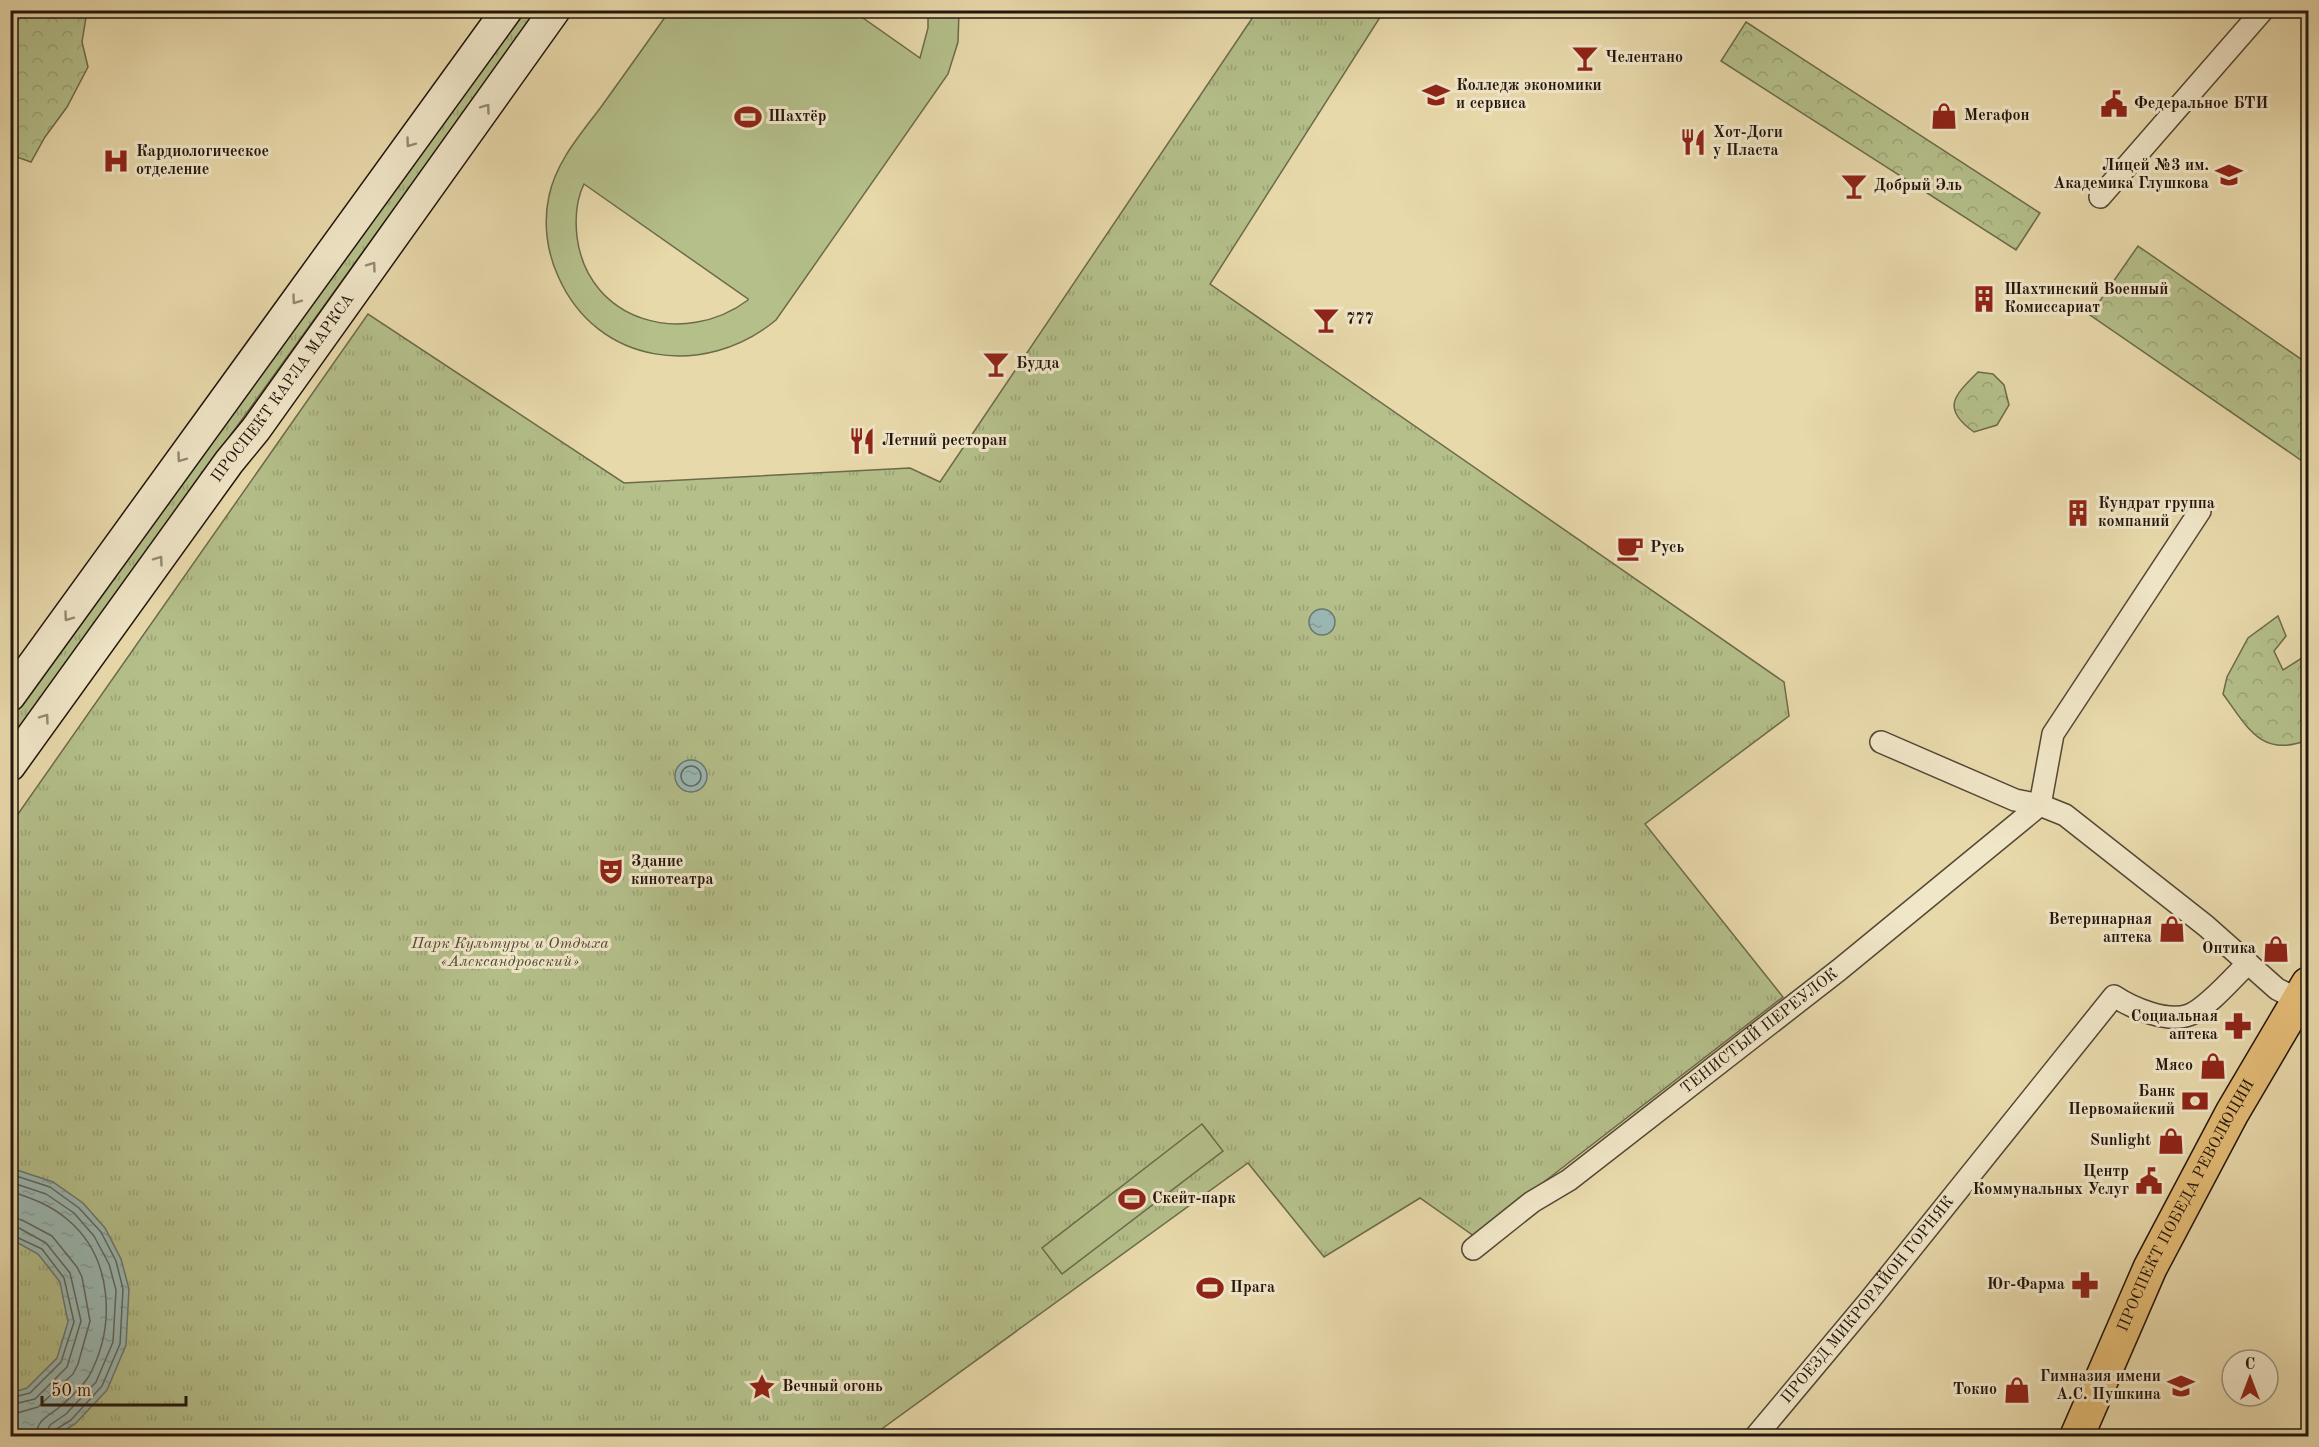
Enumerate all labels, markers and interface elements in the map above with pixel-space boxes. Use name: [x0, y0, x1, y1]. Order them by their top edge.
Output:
bar icon: Челентано: [1570, 43, 1600, 73]
place label: Челентано: [1605, 50, 1683, 66]
place label: Колледж экономики и сервиса: [1456, 78, 1602, 112]
school or university icon: Колледж экономики и сервиса: [1421, 80, 1451, 110]
public building icon: Федеральное БТИ: [2099, 89, 2129, 119]
place label: Федеральное БТИ: [2134, 96, 2269, 112]
shop icon: Мегафон: [1929, 101, 1959, 131]
sports icon: Шахтёр: [733, 102, 763, 132]
one-way arrow: [479, 103, 490, 114]
place label: Мегафон: [1964, 108, 2030, 124]
place label: Шахтёр: [768, 109, 827, 125]
place label: Хот-Доги у Пласта: [1713, 125, 1783, 159]
restaurant icon: Хот-Доги у Пласта: [1678, 127, 1708, 157]
one-way arrow: [407, 136, 418, 147]
place label: Кардиологическое отделение: [136, 144, 269, 178]
hospital icon: Кардиологическое отделение: [101, 146, 131, 176]
place label: Лицей №3 им. Академика Глушкова: [2053, 158, 2209, 192]
school or university icon: Лицей №3 им. Академика Глушкова: [2214, 160, 2244, 190]
bar icon: Добрый Эль: [1839, 171, 1869, 201]
place label: Добрый Эль: [1874, 178, 1962, 194]
one-way arrow: [365, 262, 376, 273]
place label: Шахтинский Военный Комиссариат: [2004, 282, 2168, 316]
building icon: Шахтинский Военный Комиссариат: [1969, 284, 1999, 314]
street label: ПРОСПЕКТ КАРЛА МАРКСА: [209, 291, 357, 486]
one-way arrow: [292, 294, 303, 305]
bar icon: 777: [1311, 305, 1341, 335]
place label: 777: [1346, 312, 1374, 328]
bar icon: Будда: [981, 349, 1011, 379]
place label: Будда: [1016, 356, 1060, 372]
restaurant icon: Летний ресторан: [847, 426, 877, 456]
place label: Летний ресторан: [882, 433, 1007, 449]
one-way arrow: [177, 452, 188, 463]
place label: Кундрат группа компаний: [2098, 496, 2215, 530]
building icon: Кундрат группа компаний: [2063, 498, 2093, 528]
cafe icon: Русь: [1615, 533, 1645, 563]
place label: Русь: [1650, 540, 1684, 556]
one-way arrow: [152, 555, 163, 566]
one-way arrow: [64, 610, 75, 621]
one-way arrow: [38, 714, 49, 725]
place label: Здание кинотеатра: [631, 854, 714, 888]
theatre icon: Здание кинотеатра: [596, 856, 626, 886]
place label: Ветеринарная аптека: [2048, 912, 2152, 946]
shop icon: Ветеринарная аптека: [2157, 914, 2187, 944]
shop icon: Оптика: [2261, 934, 2291, 964]
park label: Парк Культуры и Отдыха «Александровский»: [410, 936, 609, 970]
place label: Оптика: [2202, 941, 2256, 957]
street label: ТЕНИСТЫЙ ПЕРЕУЛОК: [1678, 966, 1841, 1098]
place label: Социальная аптека: [2131, 1009, 2218, 1043]
pharmacy icon: Социальная аптека: [2223, 1011, 2253, 1041]
shop icon: Мясо: [2198, 1051, 2228, 1081]
place label: Мясо: [2155, 1058, 2193, 1074]
street label: ПРОСПЕКТ ПОБЕДА РЕВОЛЮЦИИ: [2115, 1077, 2258, 1334]
place label: Банк Первомайский: [2068, 1084, 2176, 1118]
bank icon: Банк Первомайский: [2180, 1086, 2210, 1116]
shop icon: Sunlight: [2156, 1126, 2186, 1156]
place label: Sunlight: [2090, 1133, 2151, 1149]
place label: Центр Коммунальных Услуг: [1973, 1164, 2129, 1198]
public building icon: Центр Коммунальных Услуг: [2134, 1166, 2164, 1196]
sports icon: Скейт-парк: [1117, 1184, 1147, 1214]
place label: Скейт-парк: [1152, 1191, 1236, 1207]
street label: ПРОЕЗД МИКРОРАЙОН ГОРНЯК: [1779, 1193, 1958, 1407]
pharmacy icon: Юг-Фарма: [2070, 1270, 2100, 1300]
sports icon: Прага: [1195, 1273, 1225, 1303]
place label: Юг-Фарма: [1987, 1277, 2065, 1293]
place label: Прага: [1230, 1280, 1275, 1296]
north arrow: [2220, 1348, 2280, 1408]
text: С: [2245, 1357, 2255, 1373]
scale bar: [42, 1369, 186, 1407]
place label: Гимназия имени А.С. Пушкина: [2040, 1369, 2161, 1403]
school or university icon: Гимназия имени А.С. Пушкина: [2166, 1371, 2196, 1401]
place icon: Вечный огонь: [747, 1372, 777, 1402]
shop icon: Токио: [2002, 1375, 2032, 1405]
place label: Вечный огонь: [782, 1379, 883, 1395]
text: 50 m: [51, 1382, 91, 1400]
place label: Токио: [1953, 1382, 1997, 1398]

